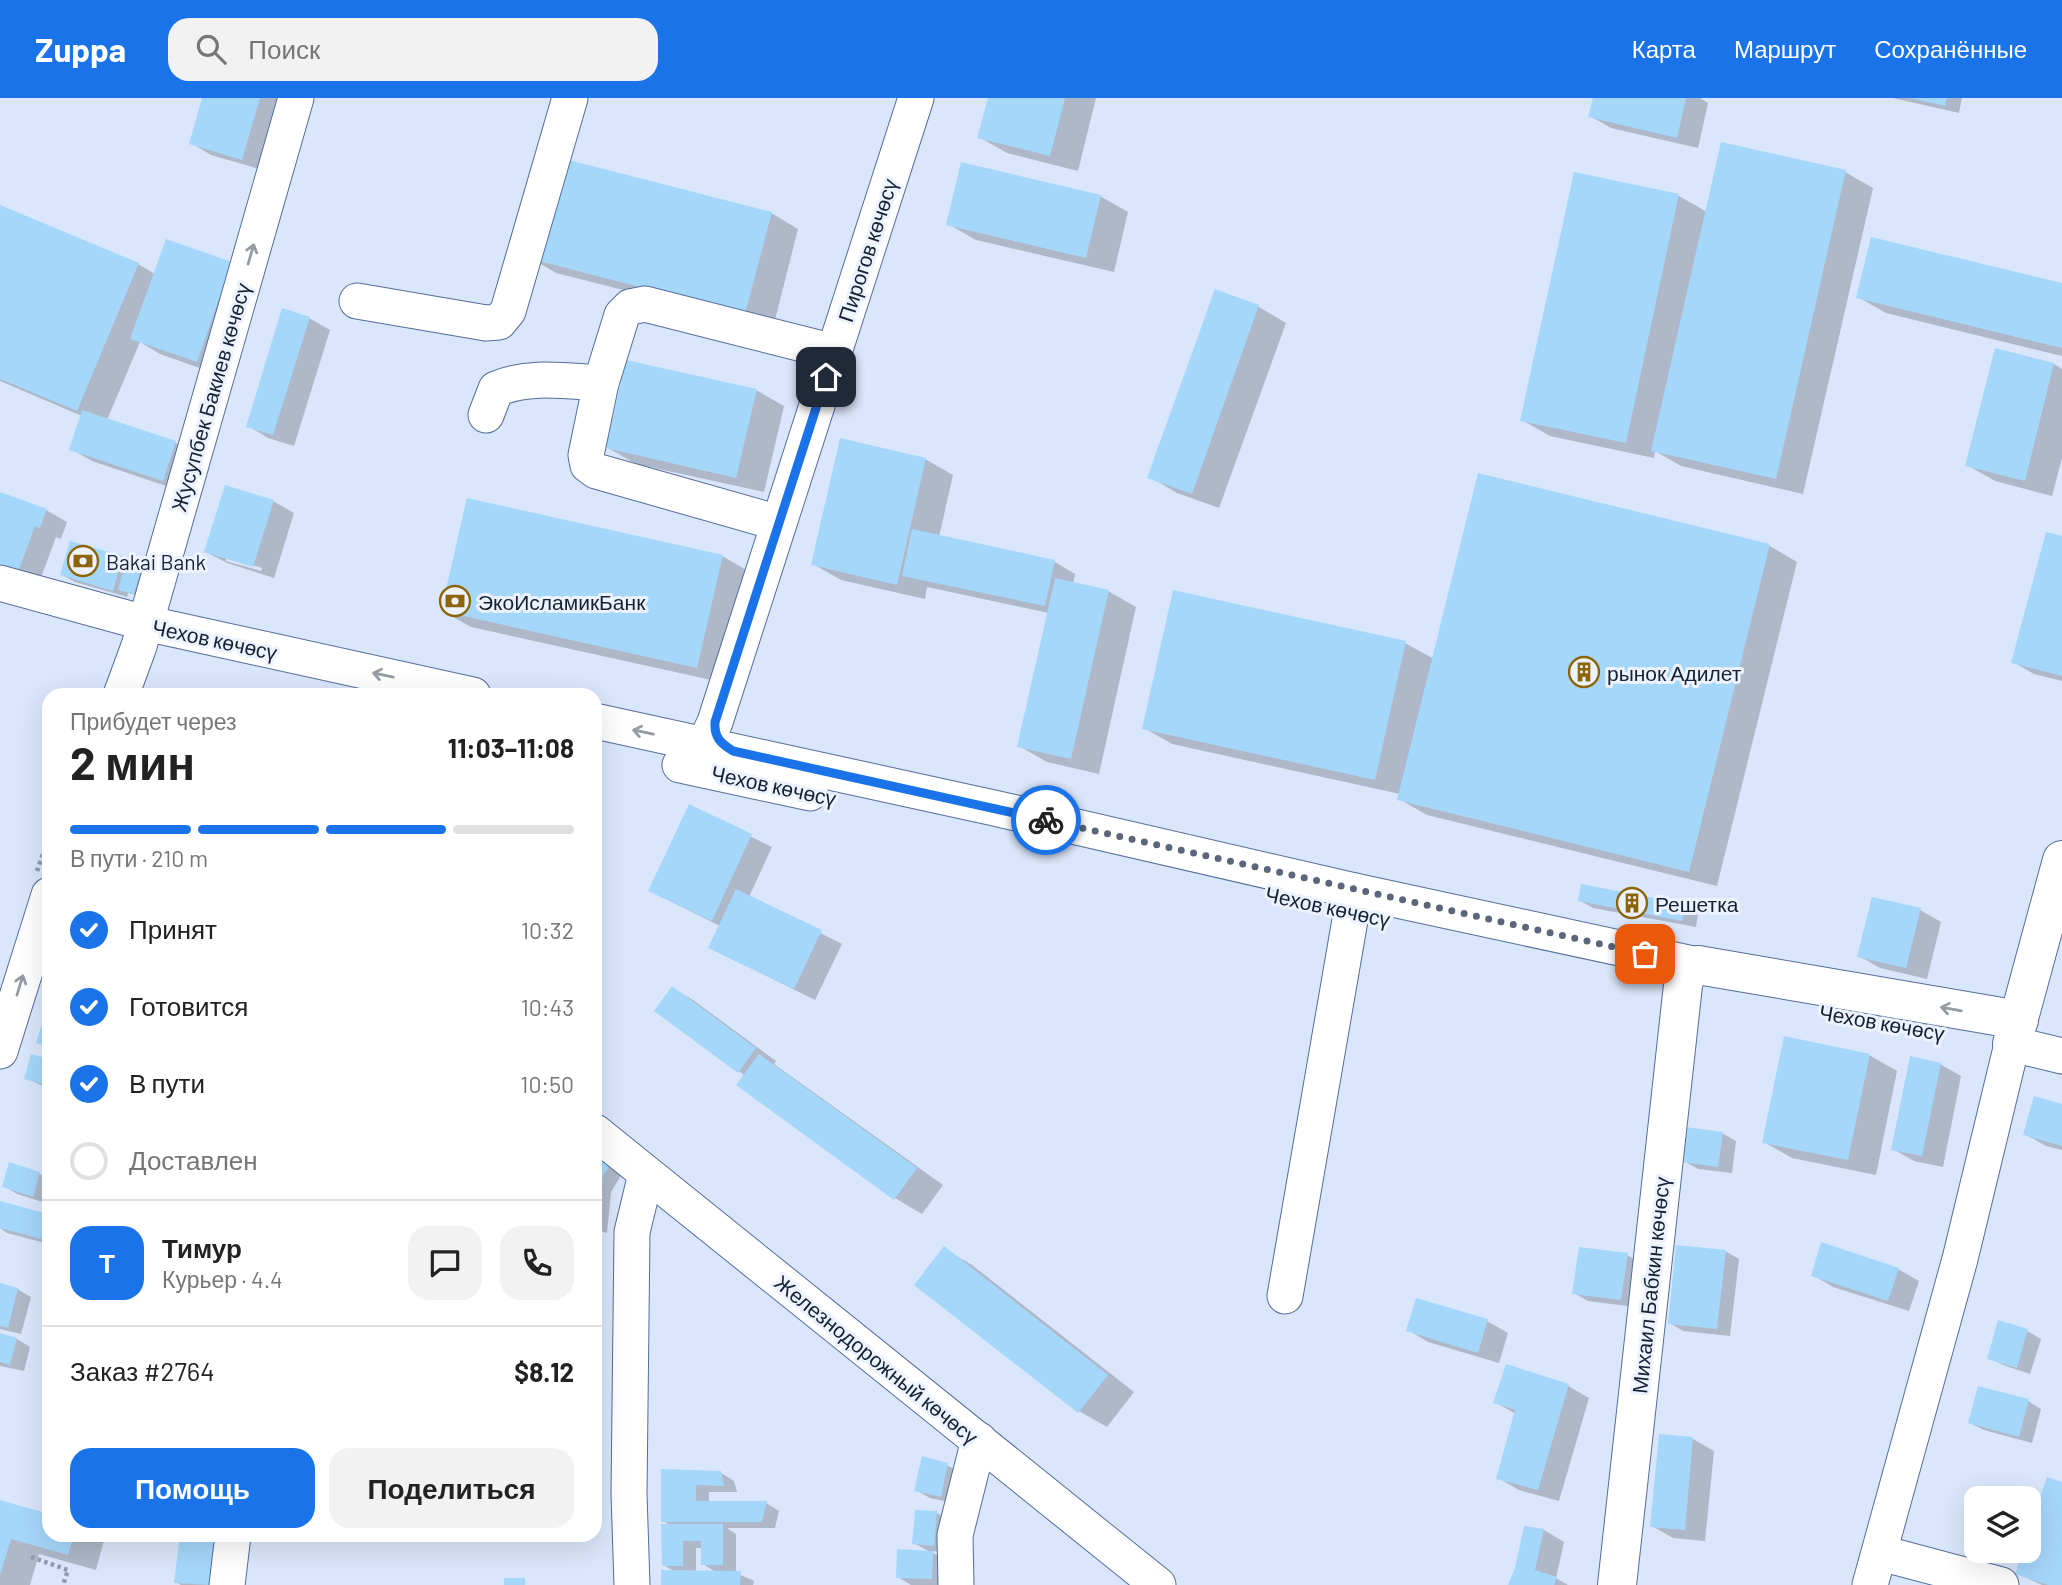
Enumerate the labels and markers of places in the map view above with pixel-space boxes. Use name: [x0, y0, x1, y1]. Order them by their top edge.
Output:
pin: [796, 347, 856, 407]
bank icon: Bakai Bank: [66, 544, 100, 578]
place label: Bakai Bank: [106, 549, 206, 574]
bank icon: ЭкоИсламикБанк: [438, 584, 472, 618]
place label: ЭкоИсламикБанк: [478, 589, 646, 614]
building icon: рынок Адилет: [1567, 655, 1601, 689]
place label: рынок Адилет: [1607, 660, 1742, 685]
building icon: Решетка: [1615, 886, 1649, 920]
place label: Решетка: [1655, 891, 1739, 916]
pin: [1615, 924, 1675, 984]

